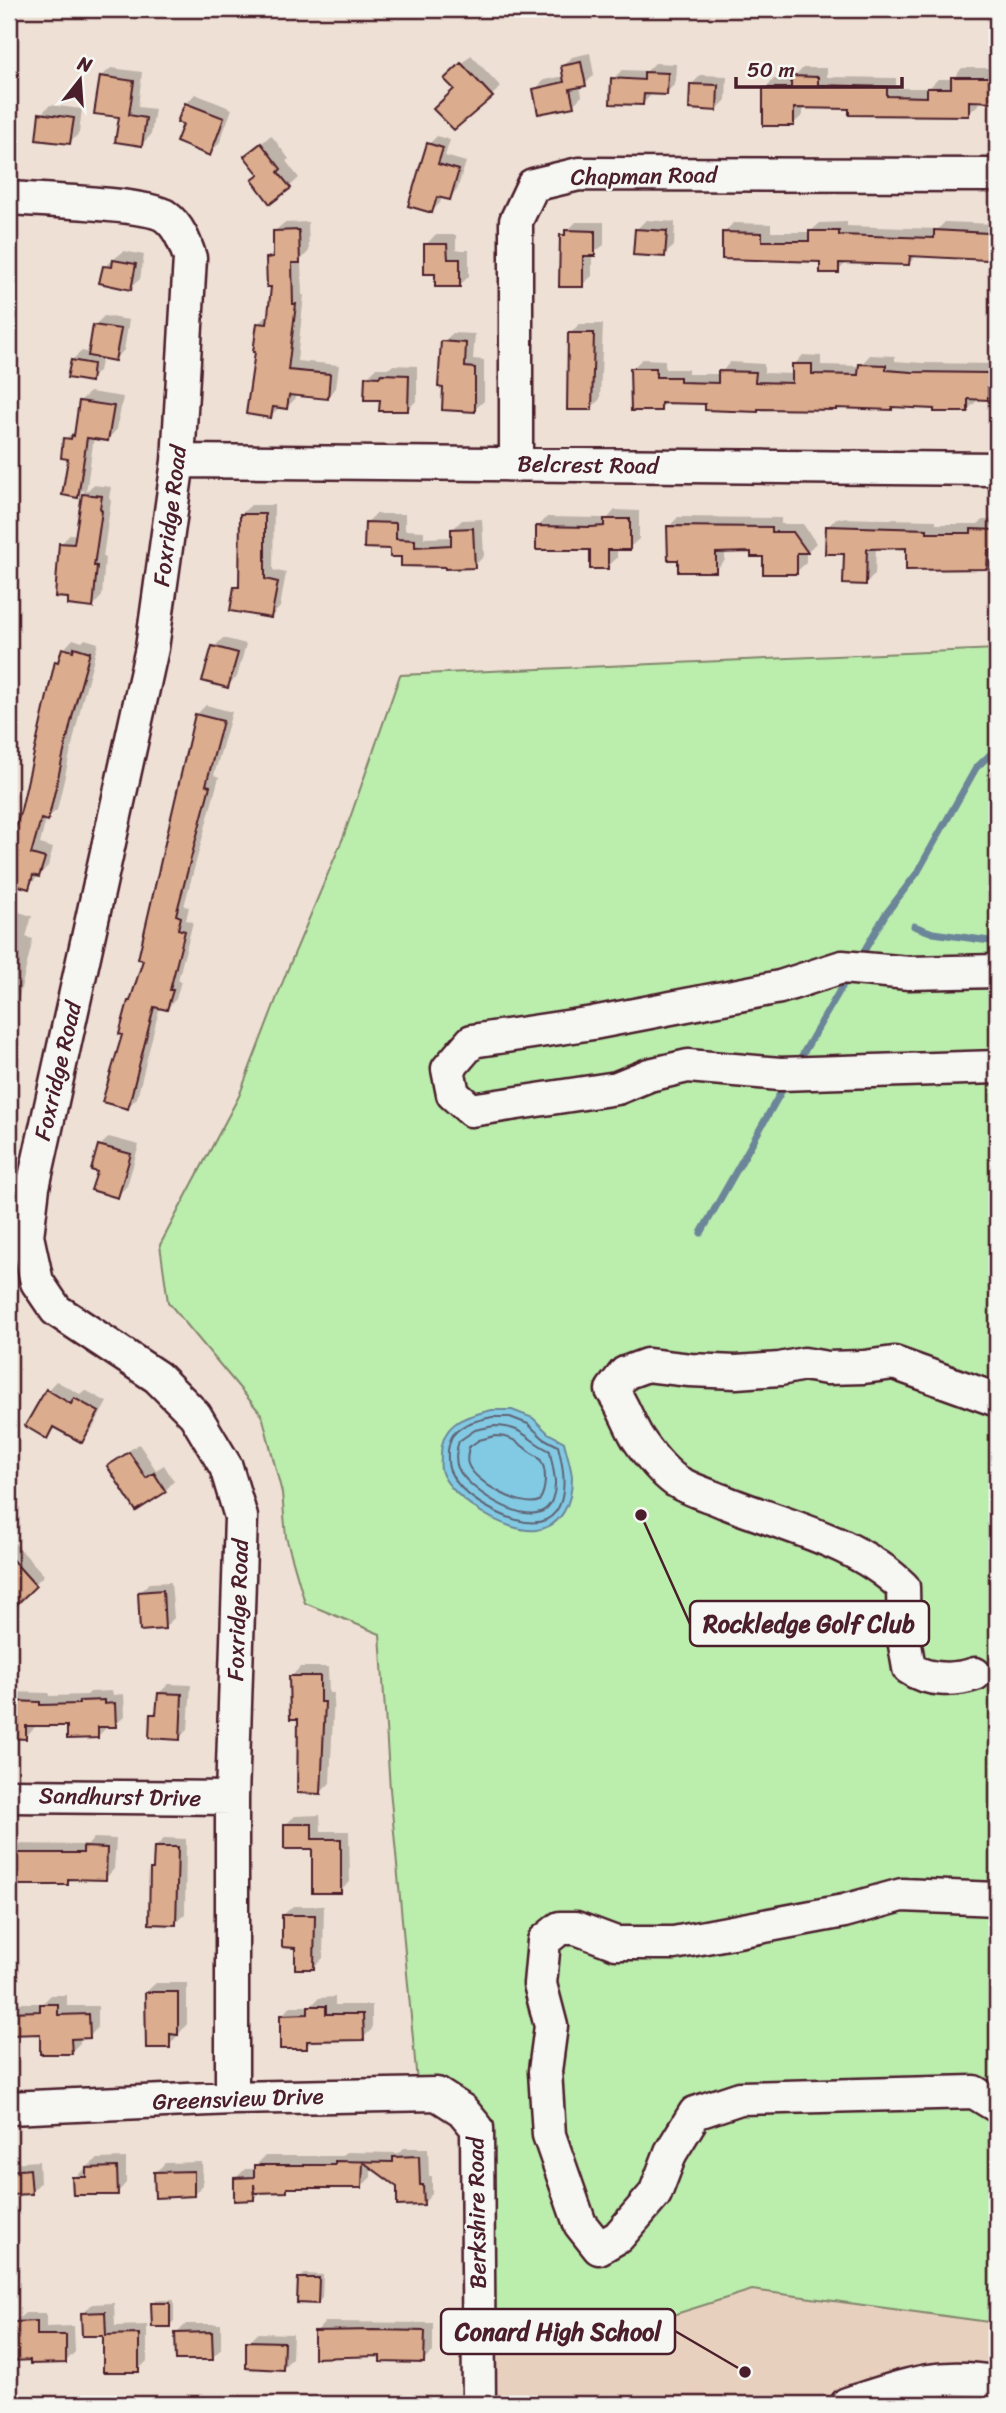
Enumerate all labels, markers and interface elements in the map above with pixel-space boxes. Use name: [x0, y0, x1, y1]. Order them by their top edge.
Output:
north arrow: [46, 46, 116, 116]
text: N: [73, 46, 97, 82]
scale bar: [736, 46, 903, 90]
text: 50 m: [747, 51, 795, 89]
street label: Chapman Road: [570, 154, 720, 198]
street label: Foxridge Road: [141, 441, 199, 589]
street label: Belcrest Road: [517, 443, 661, 487]
street label: Foxridge Road: [22, 995, 94, 1145]
street label: Foxridge Road: [215, 1537, 261, 1682]
callout: Rockledge Golf Club: [690, 1601, 929, 1646]
text: Rockledge Golf Club: [702, 1603, 915, 1645]
street label: Sandhurst Drive: [39, 1775, 202, 1819]
street label: Greensview Drive: [152, 2076, 324, 2122]
street label: Berkshire Road: [455, 2135, 499, 2289]
callout: Conard High School: [441, 2309, 675, 2354]
text: Conard High School: [454, 2311, 662, 2353]

